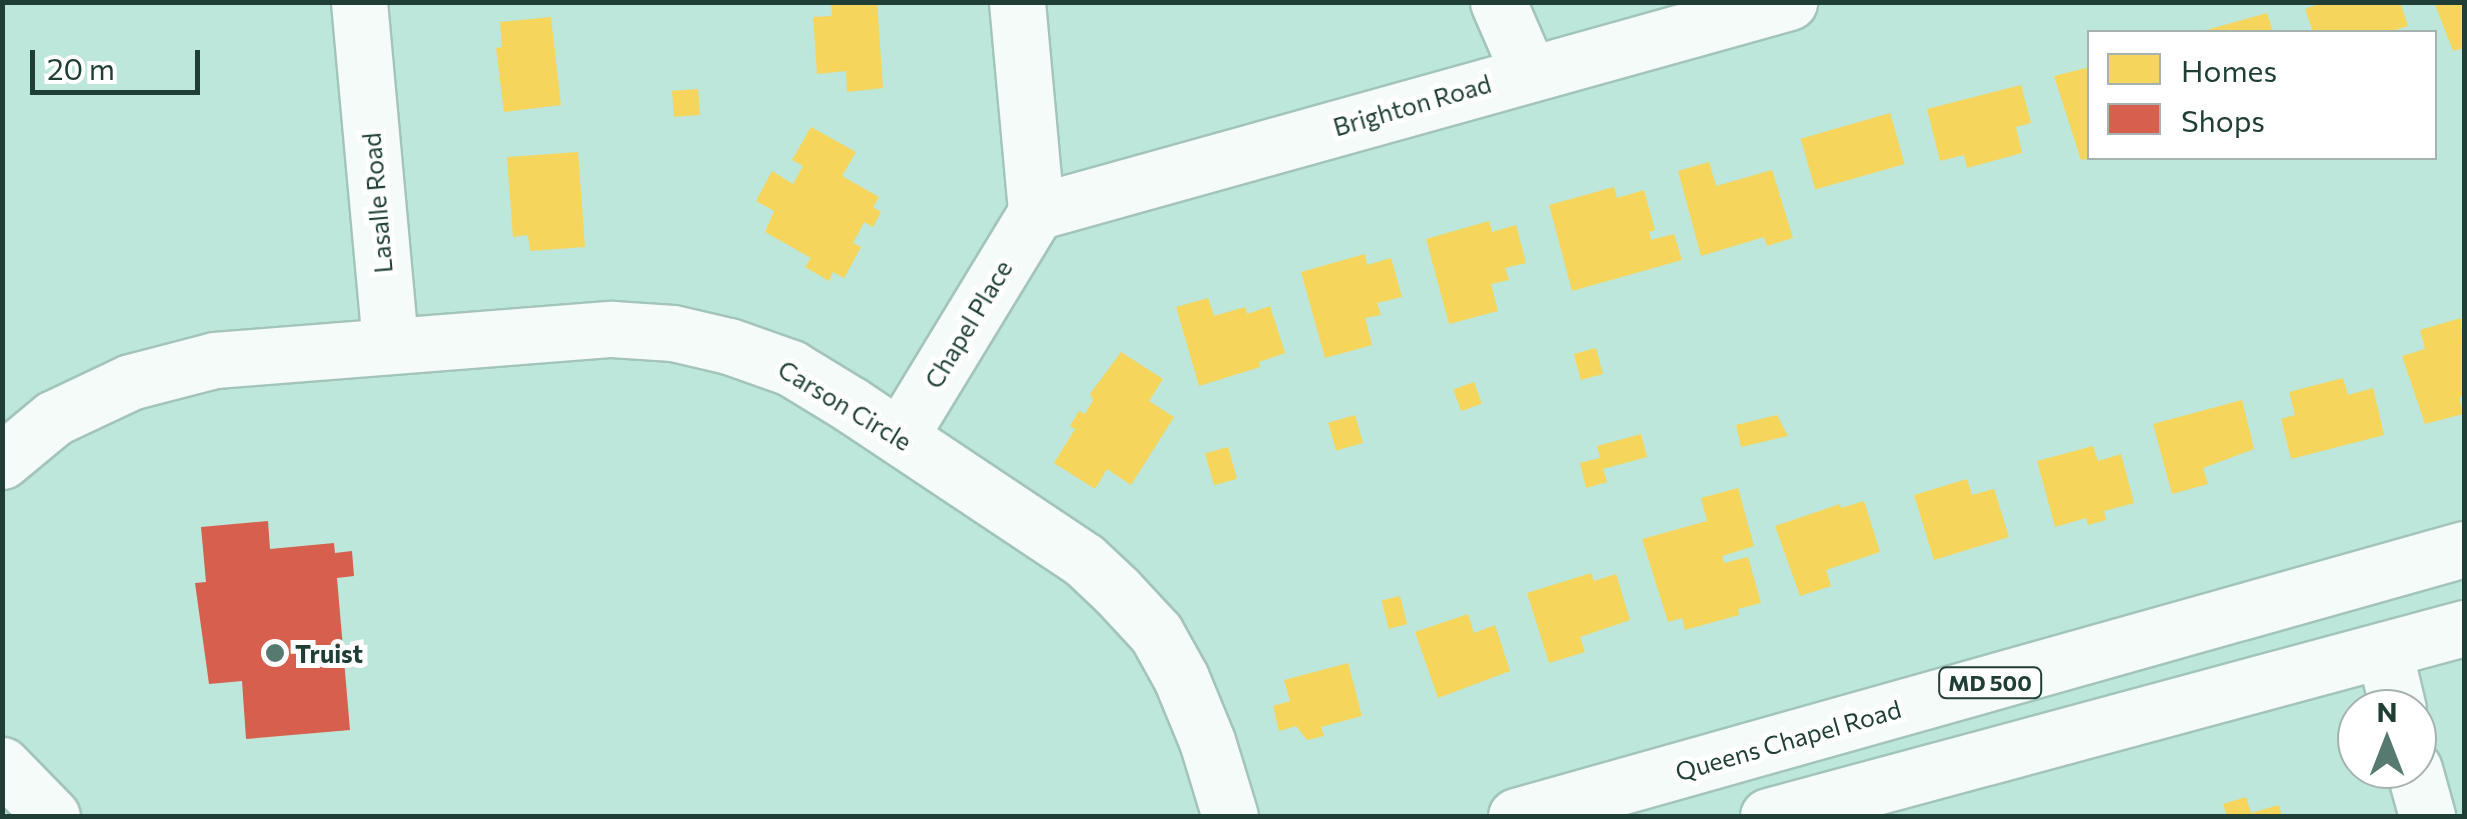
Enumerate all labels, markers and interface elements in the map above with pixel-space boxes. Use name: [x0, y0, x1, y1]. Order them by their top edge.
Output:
scale bar: [35, 30, 205, 92]
legend: [2087, 30, 2437, 160]
text: 20 m: [47, 49, 115, 86]
text: Homes: [2181, 51, 2277, 88]
street label: Brighton Road: [1330, 68, 1494, 142]
text: Shops: [2181, 101, 2265, 138]
street label: Lasalle Road: [356, 132, 398, 274]
street label: Chapel Place: [918, 254, 1018, 394]
street label: Carson Circle: [773, 353, 917, 457]
place label: Truist: [295, 638, 363, 668]
marker: Truist: [264, 642, 286, 664]
road number: MD 500: [1938, 666, 2042, 700]
north arrow: [2337, 689, 2437, 789]
street label: Queens Chapel Road: [1672, 693, 1904, 787]
text: N: [2377, 694, 2398, 728]

